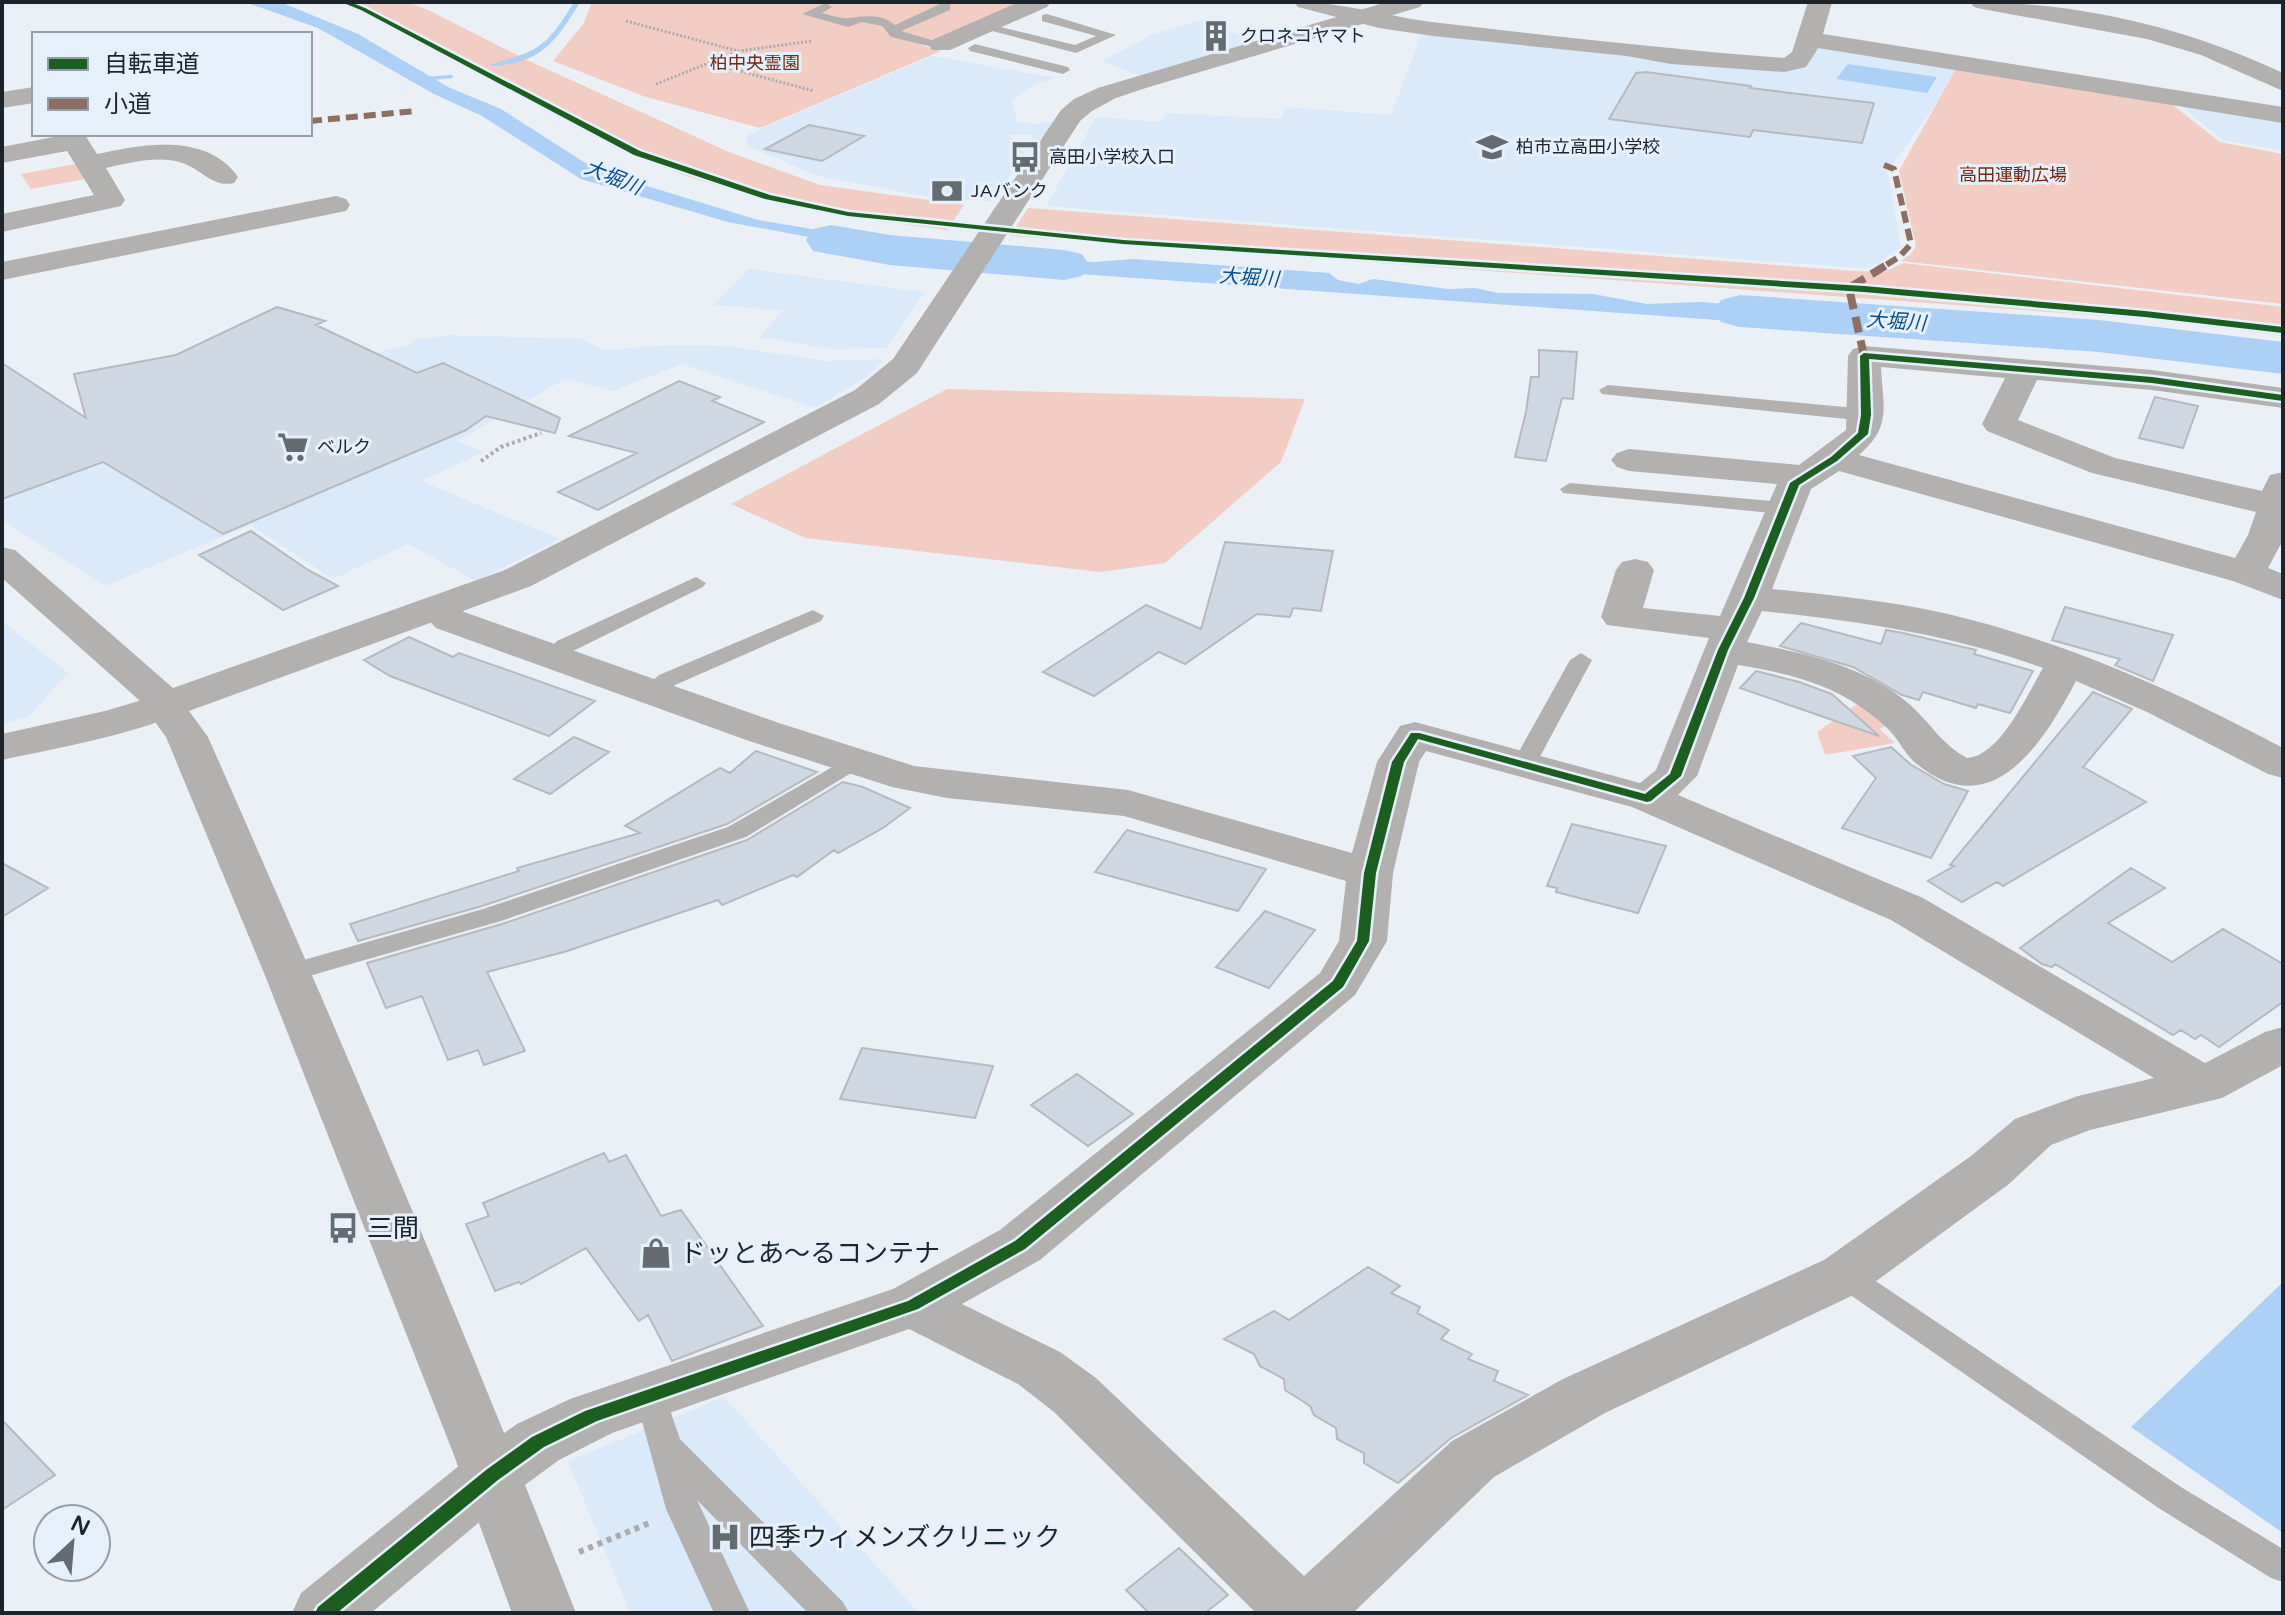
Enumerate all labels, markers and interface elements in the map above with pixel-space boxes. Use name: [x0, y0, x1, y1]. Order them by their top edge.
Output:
building icon: クロネコヤマト: [1199, 19, 1233, 53]
place label: クロネコヤマト: [1240, 25, 1366, 47]
legend: [32, 32, 312, 136]
text: 自転車道: [104, 50, 200, 79]
park label: 柏中央霊園: [710, 52, 800, 74]
text: 小道: [104, 90, 152, 119]
school or university icon: 柏市立高田小学校: [1475, 130, 1509, 164]
place label: 柏市立高田小学校: [1516, 136, 1660, 158]
bus stop icon: 高田小学校入口: [1008, 140, 1042, 174]
place label: 高田小学校入口: [1049, 146, 1175, 168]
water label: 大堀川: [581, 156, 647, 201]
park label: 高田運動広場: [1959, 164, 2067, 186]
bank icon: JAバンク: [930, 174, 964, 208]
place label: JAバンク: [971, 180, 1048, 202]
water label: 大堀川: [1218, 264, 1282, 292]
water label: 大堀川: [1865, 308, 1929, 336]
supermarket icon: ベルク: [276, 430, 310, 464]
place label: ベルク: [317, 436, 371, 458]
bus stop icon: 三間: [326, 1211, 360, 1245]
place label: 三間: [367, 1213, 419, 1244]
shop icon: ドッとあ〜るコンテナ: [639, 1236, 673, 1270]
place label: ドッとあ〜るコンテナ: [680, 1238, 940, 1269]
north arrow: [32, 1503, 112, 1583]
text: N: [67, 1510, 94, 1541]
hospital icon: 四季ウィメンズクリニック: [708, 1520, 742, 1554]
place label: 四季ウィメンズクリニック: [749, 1522, 1060, 1553]

